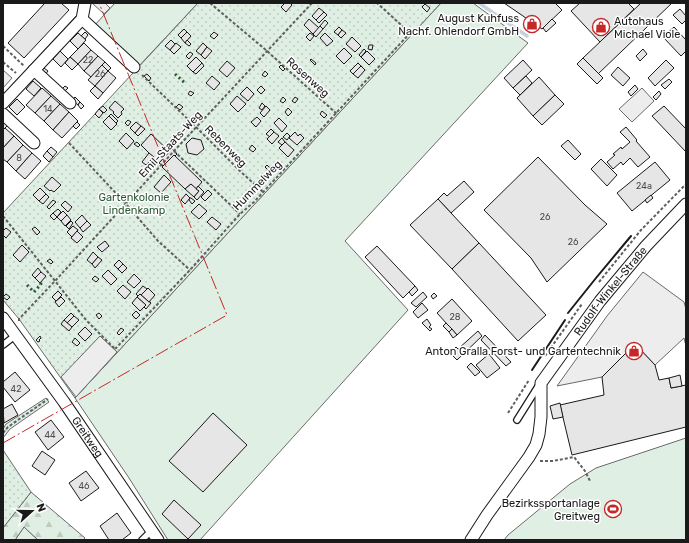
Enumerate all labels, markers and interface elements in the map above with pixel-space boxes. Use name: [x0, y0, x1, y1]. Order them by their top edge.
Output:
place label: August Kuhfuss Nachf. Ohlendorf GmbH: [398, 12, 519, 38]
shop icon: August Kuhfuss Nachf. Ohlendorf GmbH: [522, 14, 542, 34]
place label: Autohaus Michael Viole: [614, 15, 680, 41]
shop icon: Autohaus Michael Viole: [591, 17, 611, 37]
house number: 22: [83, 55, 93, 65]
street label: Rosenweg: [284, 55, 332, 100]
house number: 26: [95, 69, 106, 79]
house number: 14: [43, 104, 53, 114]
street label: Emil-Staats-Weg: [136, 108, 205, 180]
street label: Rebenweg: [202, 123, 249, 170]
house number: 8: [16, 153, 22, 163]
street label: Hummelweg: [230, 158, 284, 213]
house number: 24a: [636, 181, 652, 191]
park label: Gartenkolonie Lindenkamp: [98, 191, 170, 217]
house number: 26: [540, 212, 551, 222]
house number: 26: [568, 237, 579, 247]
street label: Rudolf-Winkel-Straße: [571, 244, 650, 338]
house number: 28: [449, 312, 461, 322]
shop icon: Anton Gralla Forst- und Gartentechnik: [624, 341, 644, 361]
place label: Anton Gralla Forst- und Gartentechnik: [425, 345, 621, 358]
house number: 42: [11, 384, 21, 394]
street label: Greitweg: [69, 414, 106, 460]
house number: 44: [44, 430, 56, 440]
house number: 46: [78, 481, 90, 491]
north arrow: [12, 491, 52, 531]
place label: Bezirkssportanlage Greitweg: [502, 497, 600, 523]
sports icon: Bezirkssportanlage Greitweg: [603, 499, 623, 519]
text: N: [33, 502, 48, 514]

